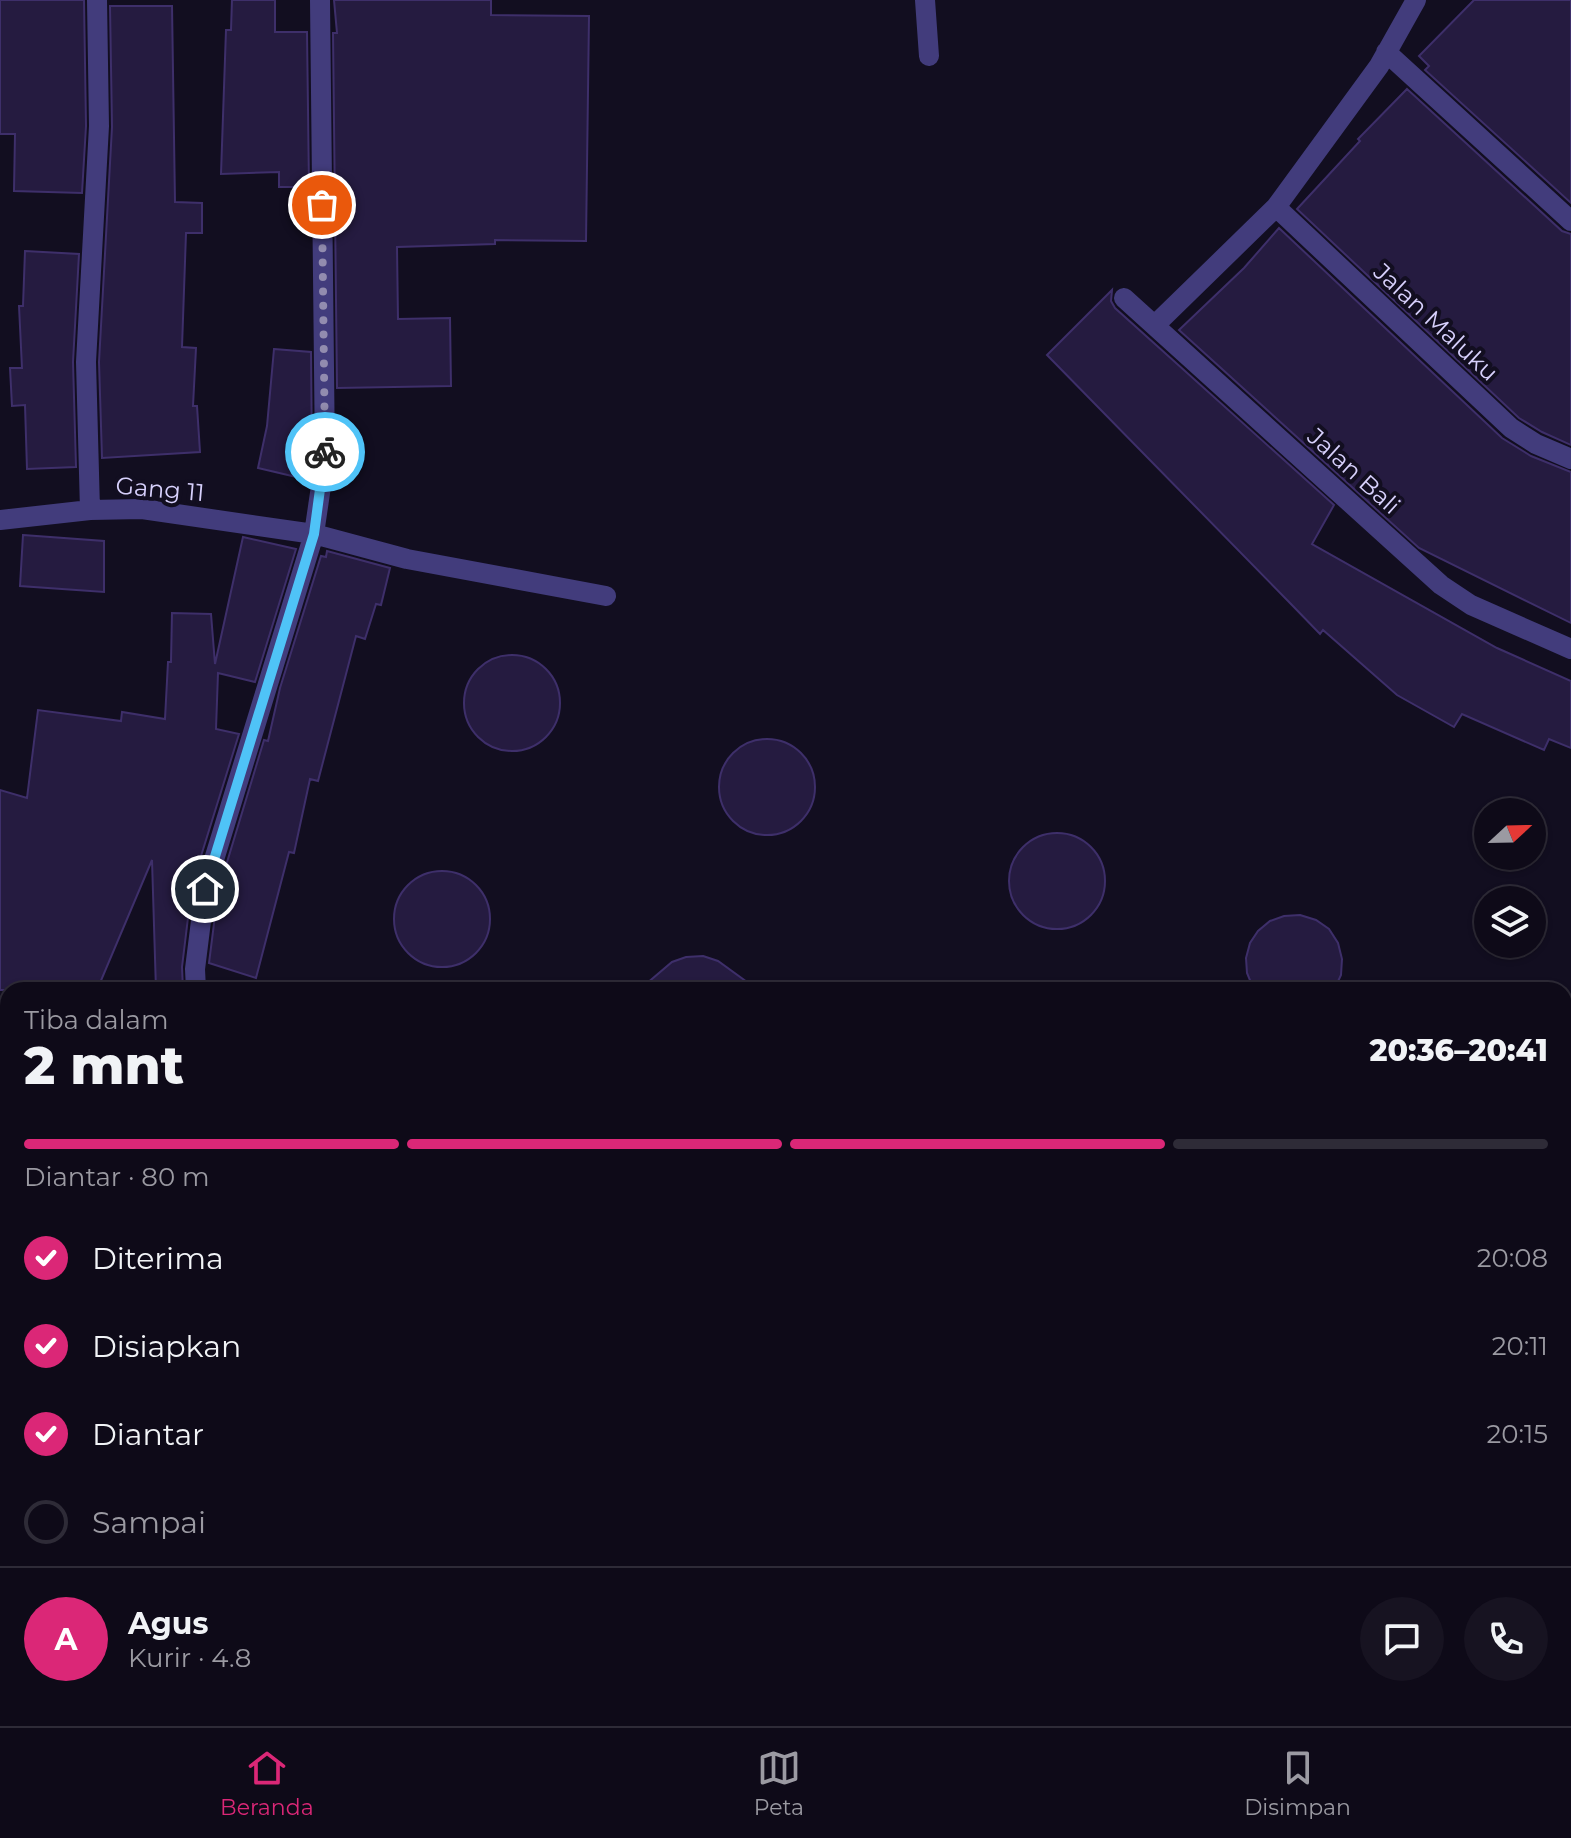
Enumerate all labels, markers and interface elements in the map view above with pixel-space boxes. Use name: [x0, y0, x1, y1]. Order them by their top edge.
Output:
pin: [288, 171, 356, 239]
icon: bag: [300, 183, 344, 227]
street label: Jalan Maluku: [1367, 256, 1504, 387]
courier: [285, 412, 365, 492]
street label: Jalan Bali: [1301, 421, 1406, 520]
icon: bike: [303, 430, 347, 474]
street label: Gang 11: [114, 471, 206, 507]
north arrow: [1474, 798, 1546, 870]
map controls: [1474, 798, 1546, 958]
pin: [171, 855, 239, 923]
icon: home: [183, 867, 227, 911]
button: layers: [1474, 886, 1546, 958]
text: Tiba dalam: [24, 1004, 169, 1036]
text: 20:36–20:41: [1369, 1032, 1548, 1069]
text: 2 mnt: [24, 1034, 184, 1097]
text: Diantar · 80 m: [24, 1161, 210, 1193]
icon: check: [24, 1236, 68, 1280]
text: Diterima: [92, 1240, 224, 1277]
text: 20:08: [1477, 1242, 1548, 1274]
icon: check: [24, 1324, 68, 1368]
text: Disiapkan: [92, 1328, 241, 1365]
text: 20:11: [1492, 1330, 1548, 1362]
icon: check: [24, 1412, 68, 1456]
text: Diantar: [92, 1416, 204, 1453]
text: 20:15: [1486, 1418, 1548, 1450]
text: Sampai: [92, 1504, 206, 1541]
button: chat: [1360, 1597, 1444, 1681]
button: phone: [1464, 1597, 1548, 1681]
text: Agus: [128, 1605, 208, 1642]
text: A: [55, 1621, 77, 1658]
text: Kurir · 4.8: [128, 1642, 251, 1674]
tab: Beranda: [220, 1746, 314, 1821]
tab: Peta: [754, 1746, 804, 1821]
tab: Disimpan: [1244, 1746, 1351, 1821]

